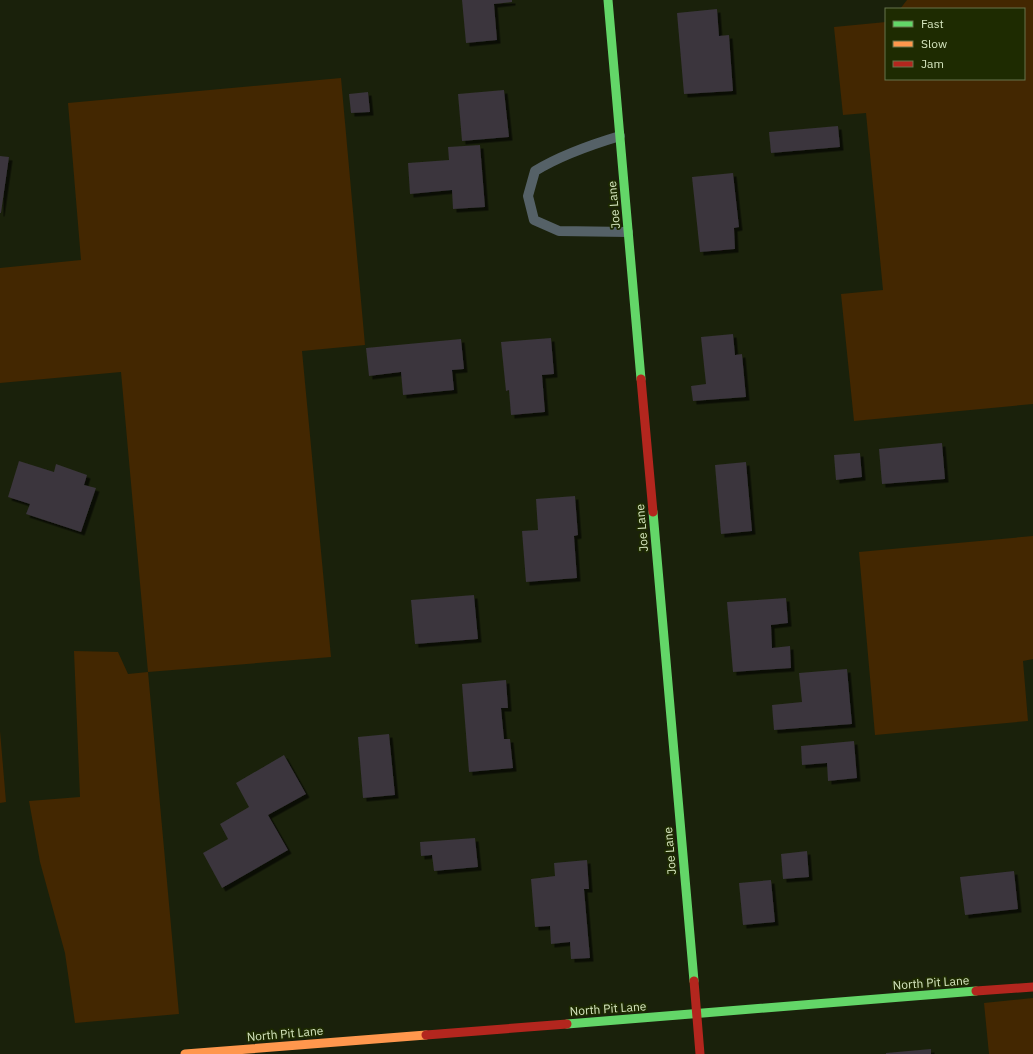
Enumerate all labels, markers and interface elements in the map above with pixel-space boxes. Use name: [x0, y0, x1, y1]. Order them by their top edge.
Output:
legend: [885, 8, 1025, 80]
text: Fast: [921, 16, 944, 31]
text: Slow: [921, 36, 947, 51]
text: Jam: [921, 56, 944, 71]
street label: Joe Lane: [604, 180, 623, 230]
street label: Joe Lane: [632, 503, 651, 553]
street label: Joe Lane: [660, 826, 679, 876]
street label: North Pit Lane: [892, 972, 970, 993]
street label: North Pit Lane: [569, 998, 647, 1019]
street label: North Pit Lane: [246, 1023, 324, 1044]

